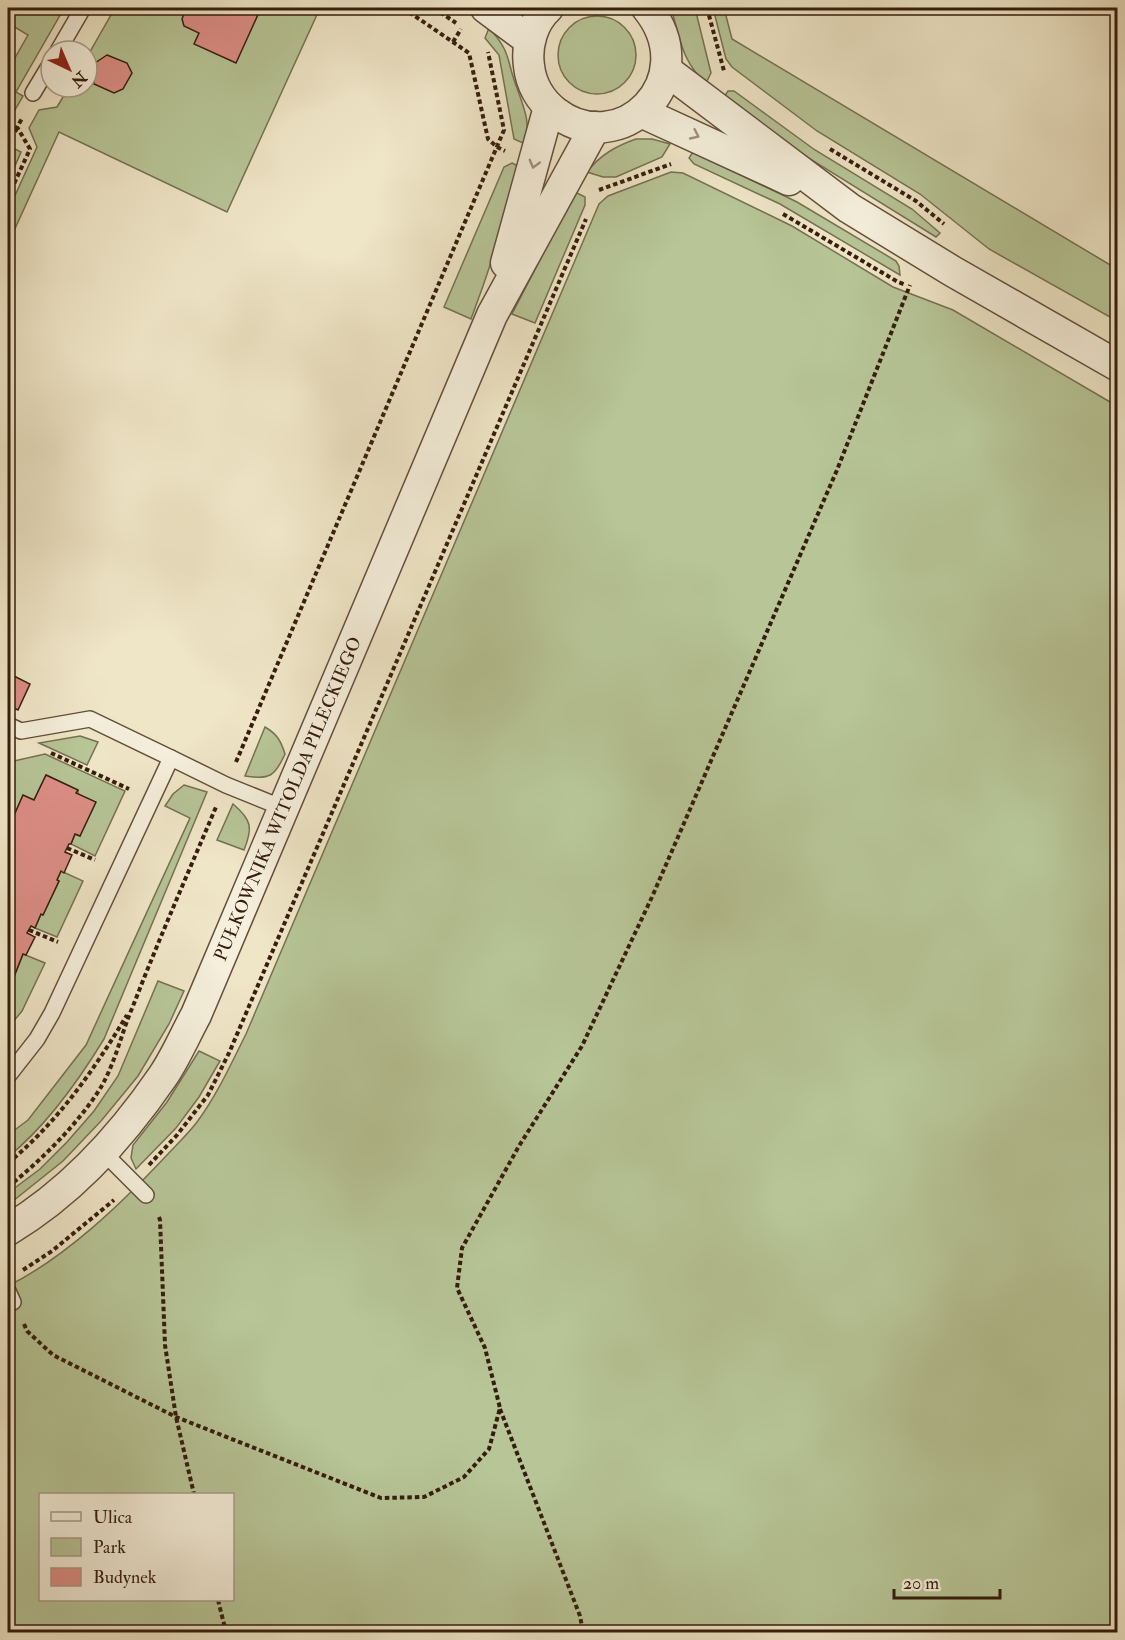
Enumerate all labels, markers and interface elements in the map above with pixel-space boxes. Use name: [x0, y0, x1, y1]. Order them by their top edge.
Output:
north arrow: [39, 39, 99, 99]
text: N: [66, 66, 92, 92]
one-way arrow: [688, 128, 699, 140]
one-way arrow: [529, 158, 541, 169]
street label: PUŁKOWNIKA WITOLDA PILECKIEGO: [209, 633, 367, 965]
legend: [39, 1493, 234, 1601]
text: Ulica: [93, 1506, 133, 1529]
text: Park: [93, 1536, 126, 1559]
scale bar: [894, 1562, 1000, 1600]
text: Budynek: [93, 1566, 157, 1589]
text: 20 m: [903, 1572, 939, 1595]

